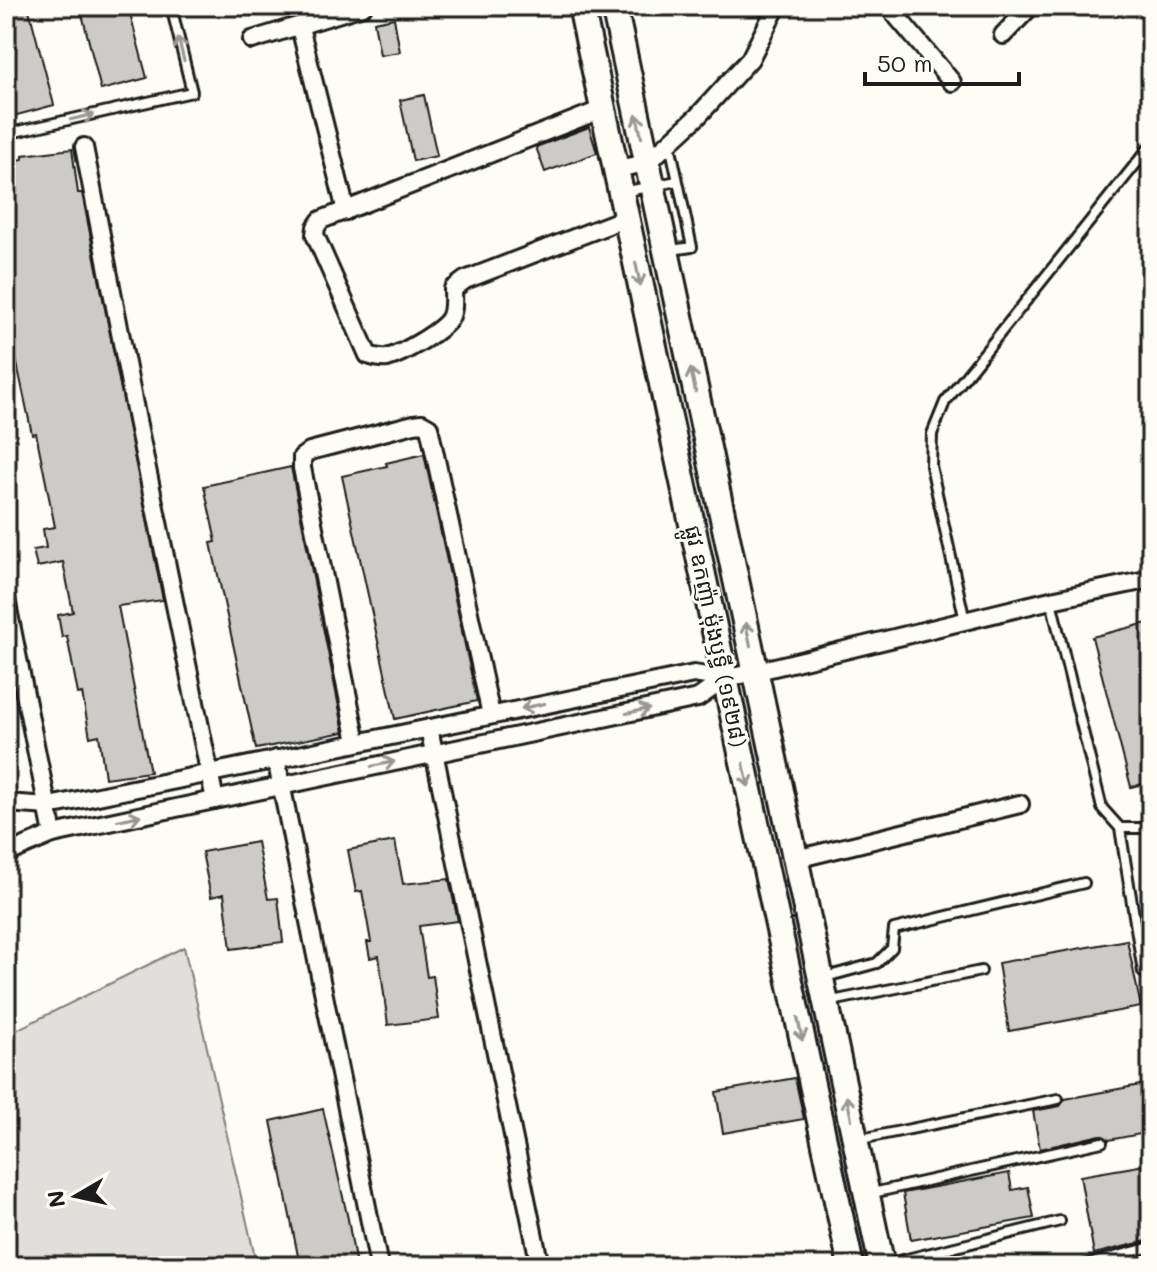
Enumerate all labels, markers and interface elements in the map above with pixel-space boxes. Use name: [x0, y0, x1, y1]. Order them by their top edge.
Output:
one-way arrow: [173, 36, 188, 62]
scale bar: [865, 36, 1019, 86]
text: 50 m: [877, 47, 933, 78]
one-way arrow: [69, 109, 94, 124]
one-way arrow: [631, 113, 646, 139]
one-way arrow: [631, 261, 646, 286]
one-way arrow: [685, 368, 700, 393]
street label: ផ្លូវ ឧកញ៉ា ម៉ុងឫទ្ធី (១៩២៨): [672, 522, 754, 751]
one-way arrow: [740, 622, 755, 648]
one-way arrow: [521, 700, 546, 715]
one-way arrow: [624, 703, 650, 718]
one-way arrow: [370, 756, 396, 771]
one-way arrow: [739, 761, 754, 787]
one-way arrow: [116, 810, 141, 825]
one-way arrow: [793, 1015, 808, 1041]
one-way arrow: [840, 1095, 855, 1121]
north arrow: [36, 1156, 116, 1236]
text: N: [40, 1189, 71, 1210]

